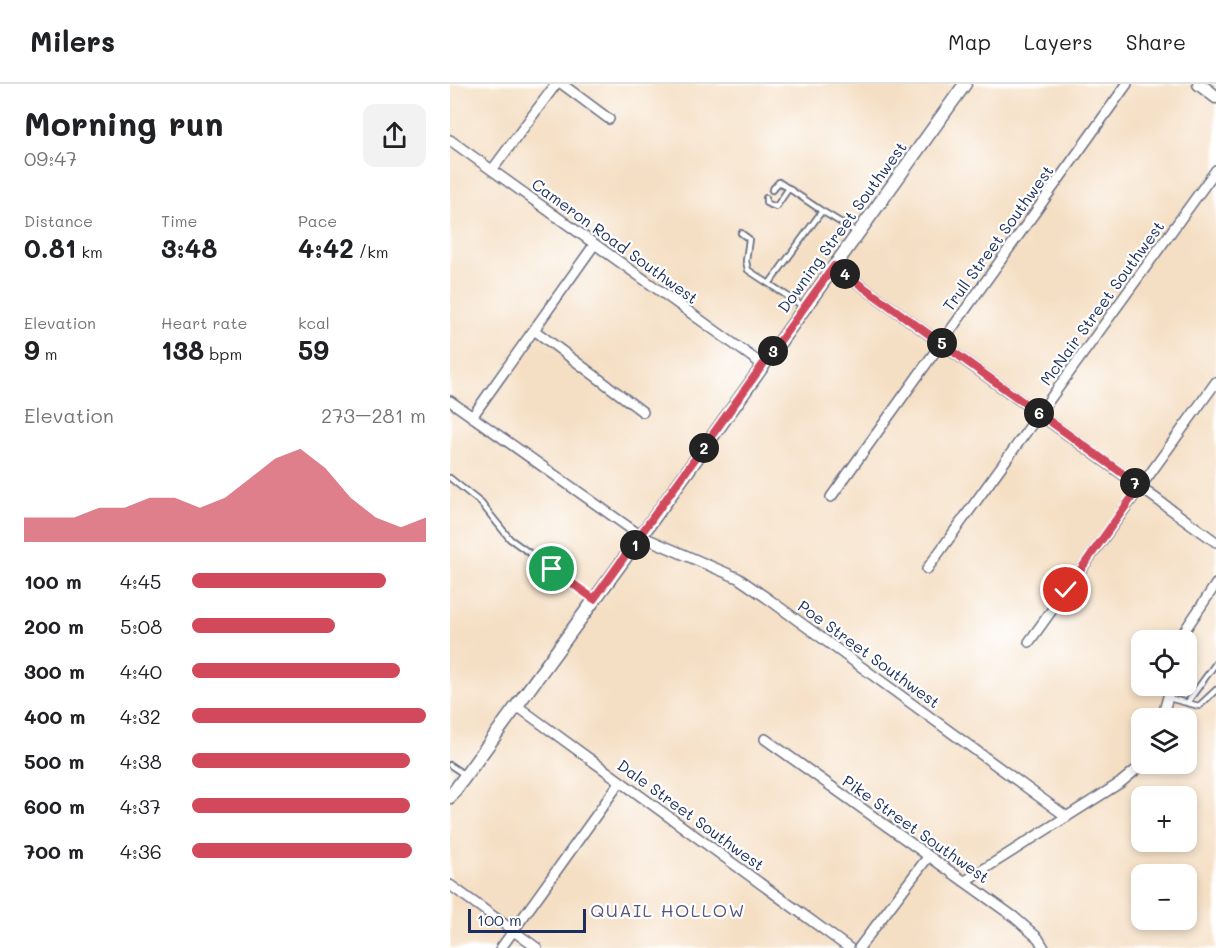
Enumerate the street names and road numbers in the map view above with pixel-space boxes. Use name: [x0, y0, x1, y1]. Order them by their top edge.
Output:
street label: Downing Street Southwest: [772, 137, 911, 316]
street label: Trull Street Southwest: [938, 161, 1058, 315]
street label: Cameron Road Southwest: [528, 173, 703, 308]
street label: McNair Street Southwest: [1035, 216, 1168, 389]
street label: Poe Street Southwest: [794, 595, 945, 712]
street label: Dale Street Southwest: [614, 754, 769, 875]
street label: Pike Street Southwest: [839, 770, 994, 887]

